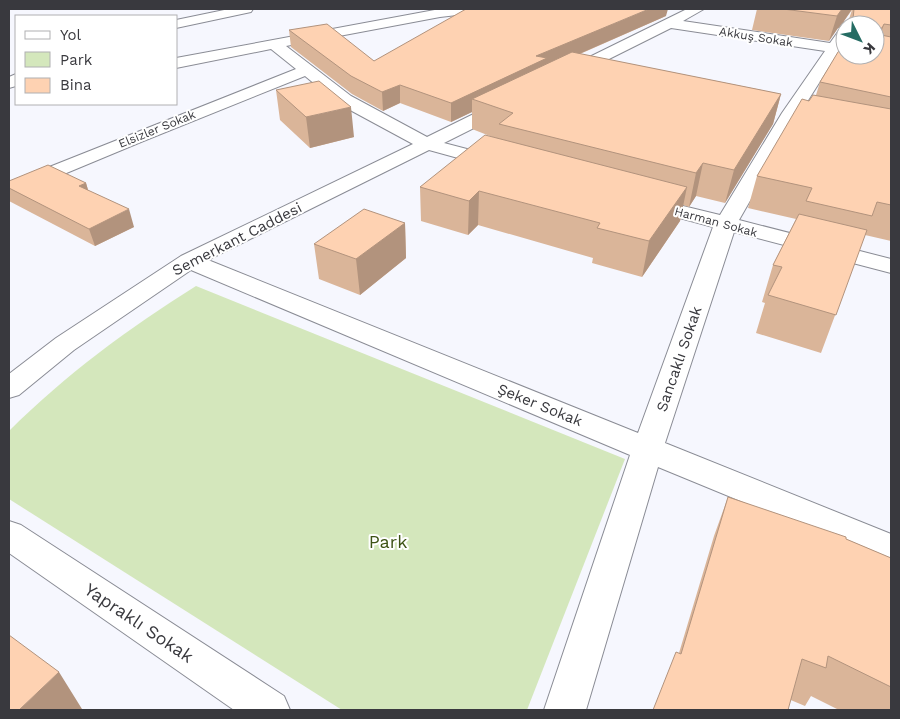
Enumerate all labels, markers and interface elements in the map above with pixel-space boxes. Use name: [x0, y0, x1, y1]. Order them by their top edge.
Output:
legend: [15, 15, 178, 105]
north arrow: [835, 15, 885, 65]
street label: Akkuş Sokak: [718, 24, 794, 50]
text: Yol: [60, 26, 82, 44]
text: K: [860, 40, 879, 58]
text: Park: [60, 51, 93, 69]
text: Bina: [60, 76, 92, 94]
street label: Elsizler Sokak: [116, 107, 198, 151]
street label: Semerkant Caddesi: [169, 199, 305, 279]
street label: Harman Sokak: [673, 204, 759, 240]
street label: Sancaklı Sokak: [653, 303, 706, 414]
street label: Şeker Sokak: [495, 380, 586, 430]
park label: Park: [369, 531, 407, 552]
street label: Yapraklı Sokak: [81, 578, 198, 667]

